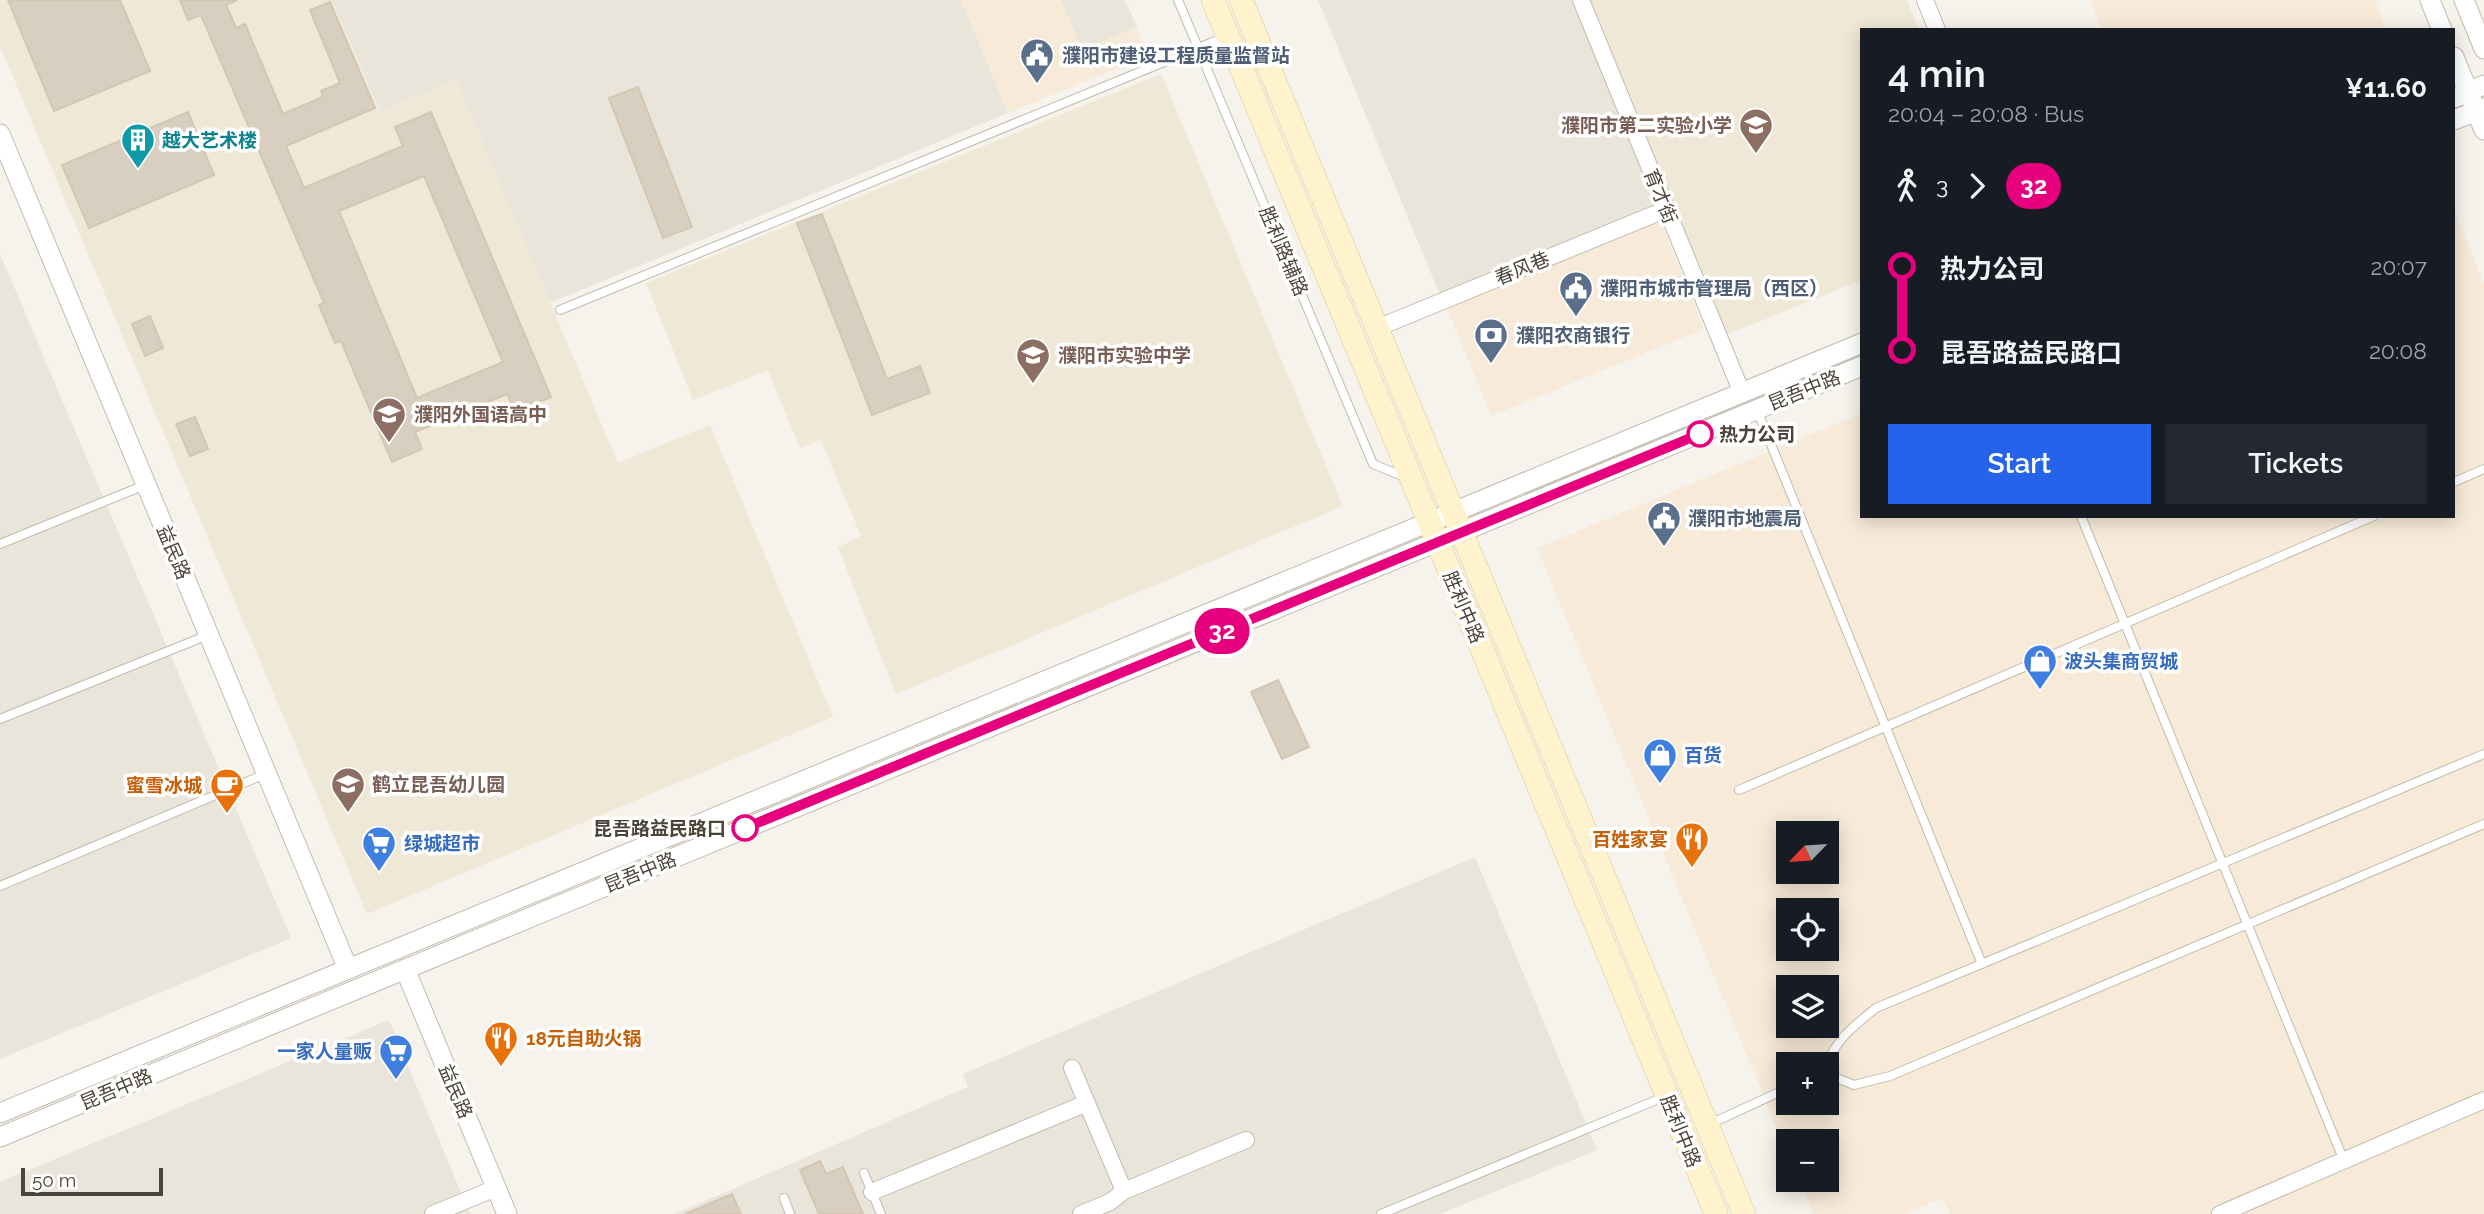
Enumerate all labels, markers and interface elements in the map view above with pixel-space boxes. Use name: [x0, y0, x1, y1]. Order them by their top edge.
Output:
public building icon: 濮阳市建设工程质量监督站: [1018, 36, 1056, 85]
place label: 濮阳市建设工程质量监督站: [1062, 44, 1290, 66]
text: 4 min: [1888, 51, 1986, 96]
text: ¥11.60: [2345, 73, 2427, 103]
text: 20:04 – 20:08 · Bus: [1888, 100, 2084, 127]
school or university icon: 濮阳市第二实验小学: [1737, 106, 1775, 155]
place label: 濮阳市第二实验小学: [1561, 114, 1732, 136]
building icon: 越大艺术楼: [119, 121, 157, 170]
place label: 越大艺术楼: [162, 129, 257, 151]
street label: 育才街: [1640, 165, 1682, 227]
icon: walk: [1888, 167, 1926, 205]
icon: forward: [1958, 167, 1996, 205]
text: 32: [2020, 171, 2047, 200]
text: 3: [1936, 172, 1948, 199]
street label: 胜利路辅路: [1255, 203, 1313, 299]
street label: 春风巷: [1491, 247, 1553, 289]
text: 20:07: [2370, 253, 2427, 280]
text: 热力公司: [1940, 254, 2044, 284]
public building icon: 濮阳市城市管理局（西区）: [1557, 269, 1595, 318]
place label: 濮阳市城市管理局（西区）: [1600, 277, 1828, 299]
bank icon: 濮阳农商银行: [1472, 316, 1510, 365]
place label: 濮阳农商银行: [1516, 324, 1630, 346]
school or university icon: 濮阳市实验中学: [1014, 336, 1052, 385]
text: 20:08: [2369, 337, 2427, 364]
text: 昆吾路益民路口: [1940, 338, 2122, 368]
place label: 濮阳市实验中学: [1058, 344, 1191, 366]
street label: 昆吾中路: [1765, 366, 1843, 414]
school or university icon: 濮阳外国语高中: [370, 395, 408, 444]
place label: 濮阳外国语高中: [414, 403, 547, 425]
marker: 热力公司: [1687, 421, 1713, 447]
place label: 热力公司: [1719, 423, 1795, 445]
button: Start: [1888, 424, 2151, 504]
button: Tickets: [2165, 424, 2427, 504]
public building icon: 濮阳市地震局: [1645, 499, 1683, 548]
place label: 濮阳市地震局: [1688, 507, 1802, 529]
street label: 益民路: [153, 521, 195, 583]
street label: 胜利中路: [1439, 568, 1489, 646]
line badge: 32: [1190, 608, 1254, 654]
text: 32: [1209, 616, 1235, 645]
shop icon: 波头集商贸城: [2021, 642, 2059, 691]
place label: 波头集商贸城: [2064, 650, 2178, 672]
shop icon: 百货: [1641, 736, 1679, 785]
place label: 百货: [1684, 744, 1722, 766]
school or university icon: 鹤立昆吾幼儿园: [329, 765, 367, 814]
cafe icon: 蜜雪冰城: [208, 766, 246, 815]
place label: 鹤立昆吾幼儿园: [372, 773, 505, 795]
place label: 蜜雪冰城: [126, 774, 202, 796]
marker: 昆吾路益民路口: [732, 815, 758, 841]
place label: 昆吾路益民路口: [593, 817, 726, 839]
restaurant icon: 百姓家宴: [1673, 820, 1711, 869]
north arrow: [1776, 821, 1839, 884]
map controls: [1776, 821, 1839, 1192]
supermarket icon: 绿城超市: [360, 824, 398, 873]
place label: 百姓家宴: [1592, 828, 1668, 850]
place label: 绿城超市: [404, 832, 480, 854]
street label: 昆吾中路: [601, 848, 679, 896]
button: locate: [1776, 898, 1839, 961]
button: layers: [1776, 975, 1839, 1038]
restaurant icon: 18元自助火锅: [482, 1019, 520, 1068]
place label: 18元自助火锅: [526, 1027, 642, 1049]
supermarket icon: 一家人量贩: [377, 1032, 415, 1081]
place label: 一家人量贩: [277, 1040, 372, 1062]
button: +: [1776, 1052, 1839, 1115]
street label: 益民路: [435, 1060, 477, 1122]
street label: 昆吾中路: [77, 1064, 155, 1114]
street label: 胜利中路: [1657, 1092, 1705, 1170]
button: −: [1776, 1129, 1839, 1192]
scale bar: [21, 1165, 163, 1197]
text: 50 m: [32, 1169, 76, 1191]

